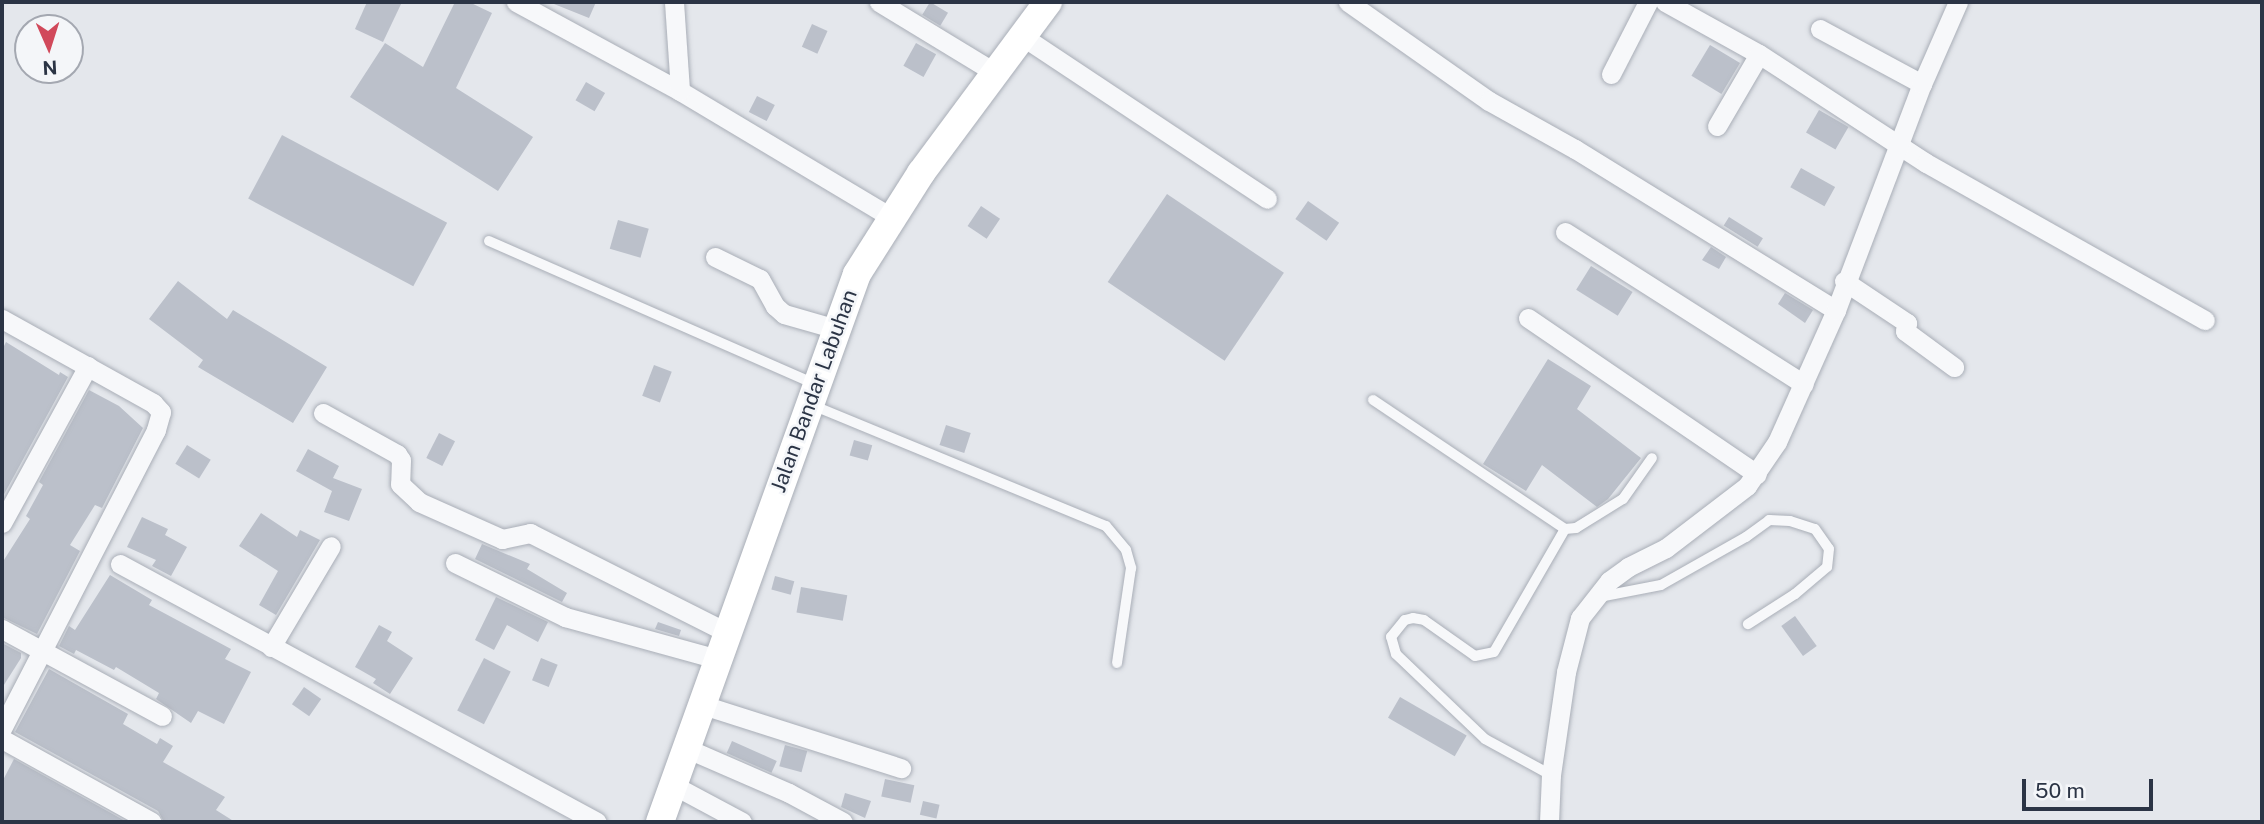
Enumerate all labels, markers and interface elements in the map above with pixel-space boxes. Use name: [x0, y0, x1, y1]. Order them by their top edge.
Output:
north arrow: [14, 14, 84, 84]
text: N: [42, 57, 58, 79]
street label: Jalan Bandar Labuhan: [766, 286, 862, 496]
scale bar: [2026, 764, 2157, 808]
text: 50 m: [2035, 778, 2085, 803]

